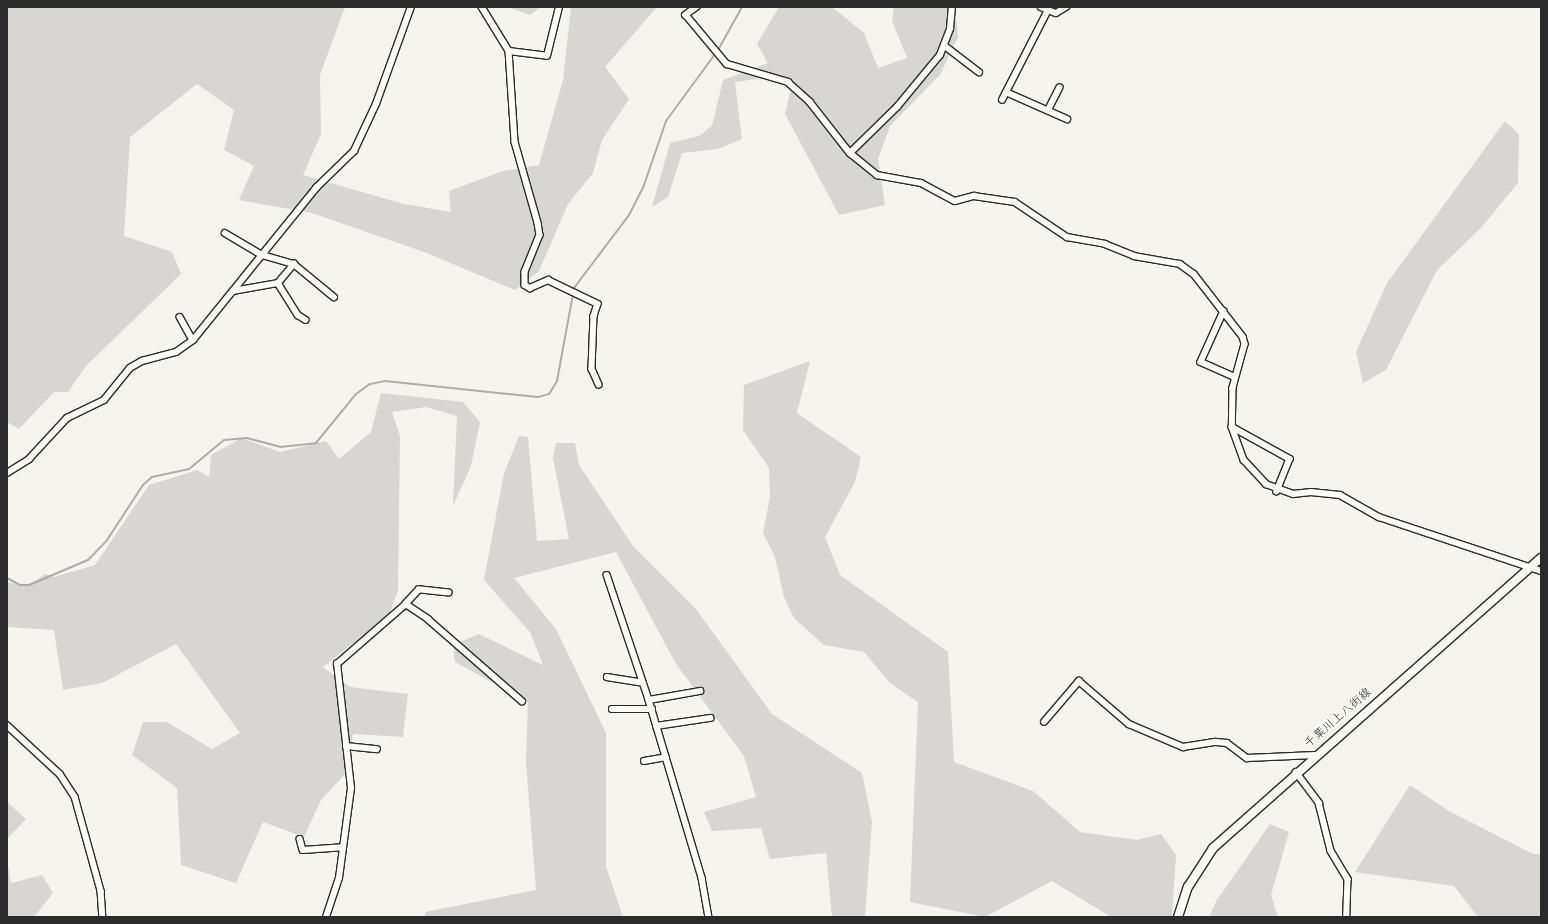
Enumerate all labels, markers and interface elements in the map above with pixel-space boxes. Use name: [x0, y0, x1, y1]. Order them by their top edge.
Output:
street label: 千葉川上八街線: [1302, 685, 1374, 751]

